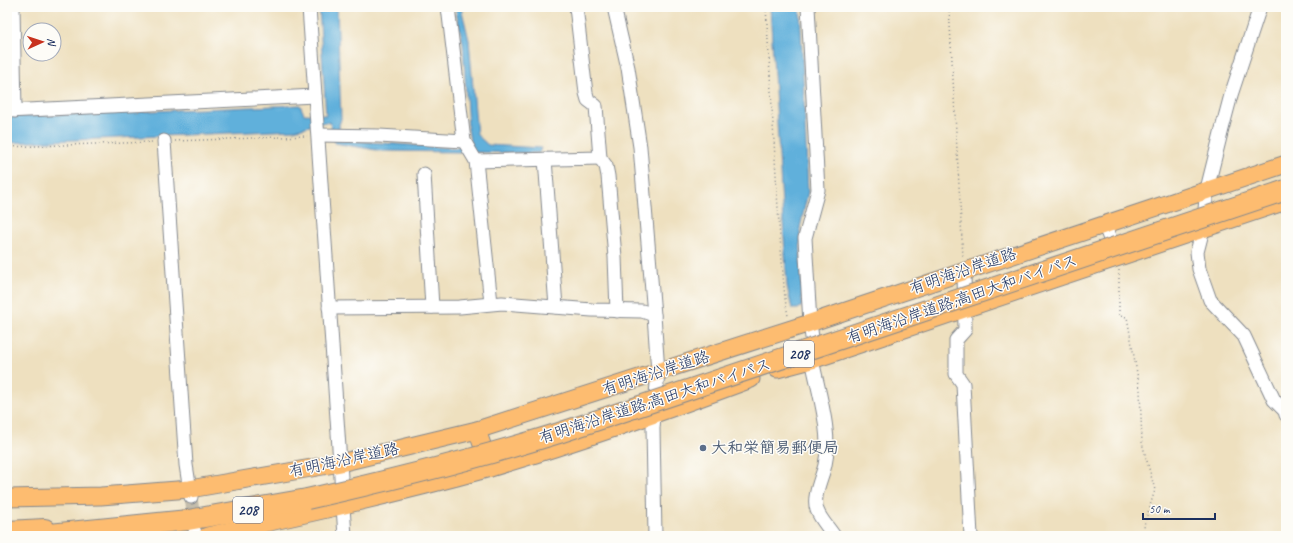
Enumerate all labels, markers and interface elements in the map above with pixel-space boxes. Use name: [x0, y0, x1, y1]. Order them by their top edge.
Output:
north arrow: [22, 22, 62, 62]
text: N: [45, 38, 59, 47]
street label: 有明海沿岸道路: [907, 243, 1019, 299]
street label: 有明海沿岸道路;高田大和バイパス: [844, 250, 1080, 348]
road number: 208: [784, 341, 814, 367]
street label: 有明海沿岸道路: [600, 346, 712, 400]
street label: 有明海沿岸道路;高田大和バイパス: [536, 354, 774, 448]
place label: 大和栄簡易郵便局: [711, 438, 839, 458]
street label: 有明海沿岸道路: [287, 439, 401, 481]
marker: 大和栄簡易郵便局: [698, 443, 708, 453]
scale bar: [1143, 495, 1215, 521]
road number: 208: [233, 497, 263, 523]
text: 50 m: [1149, 501, 1171, 517]

